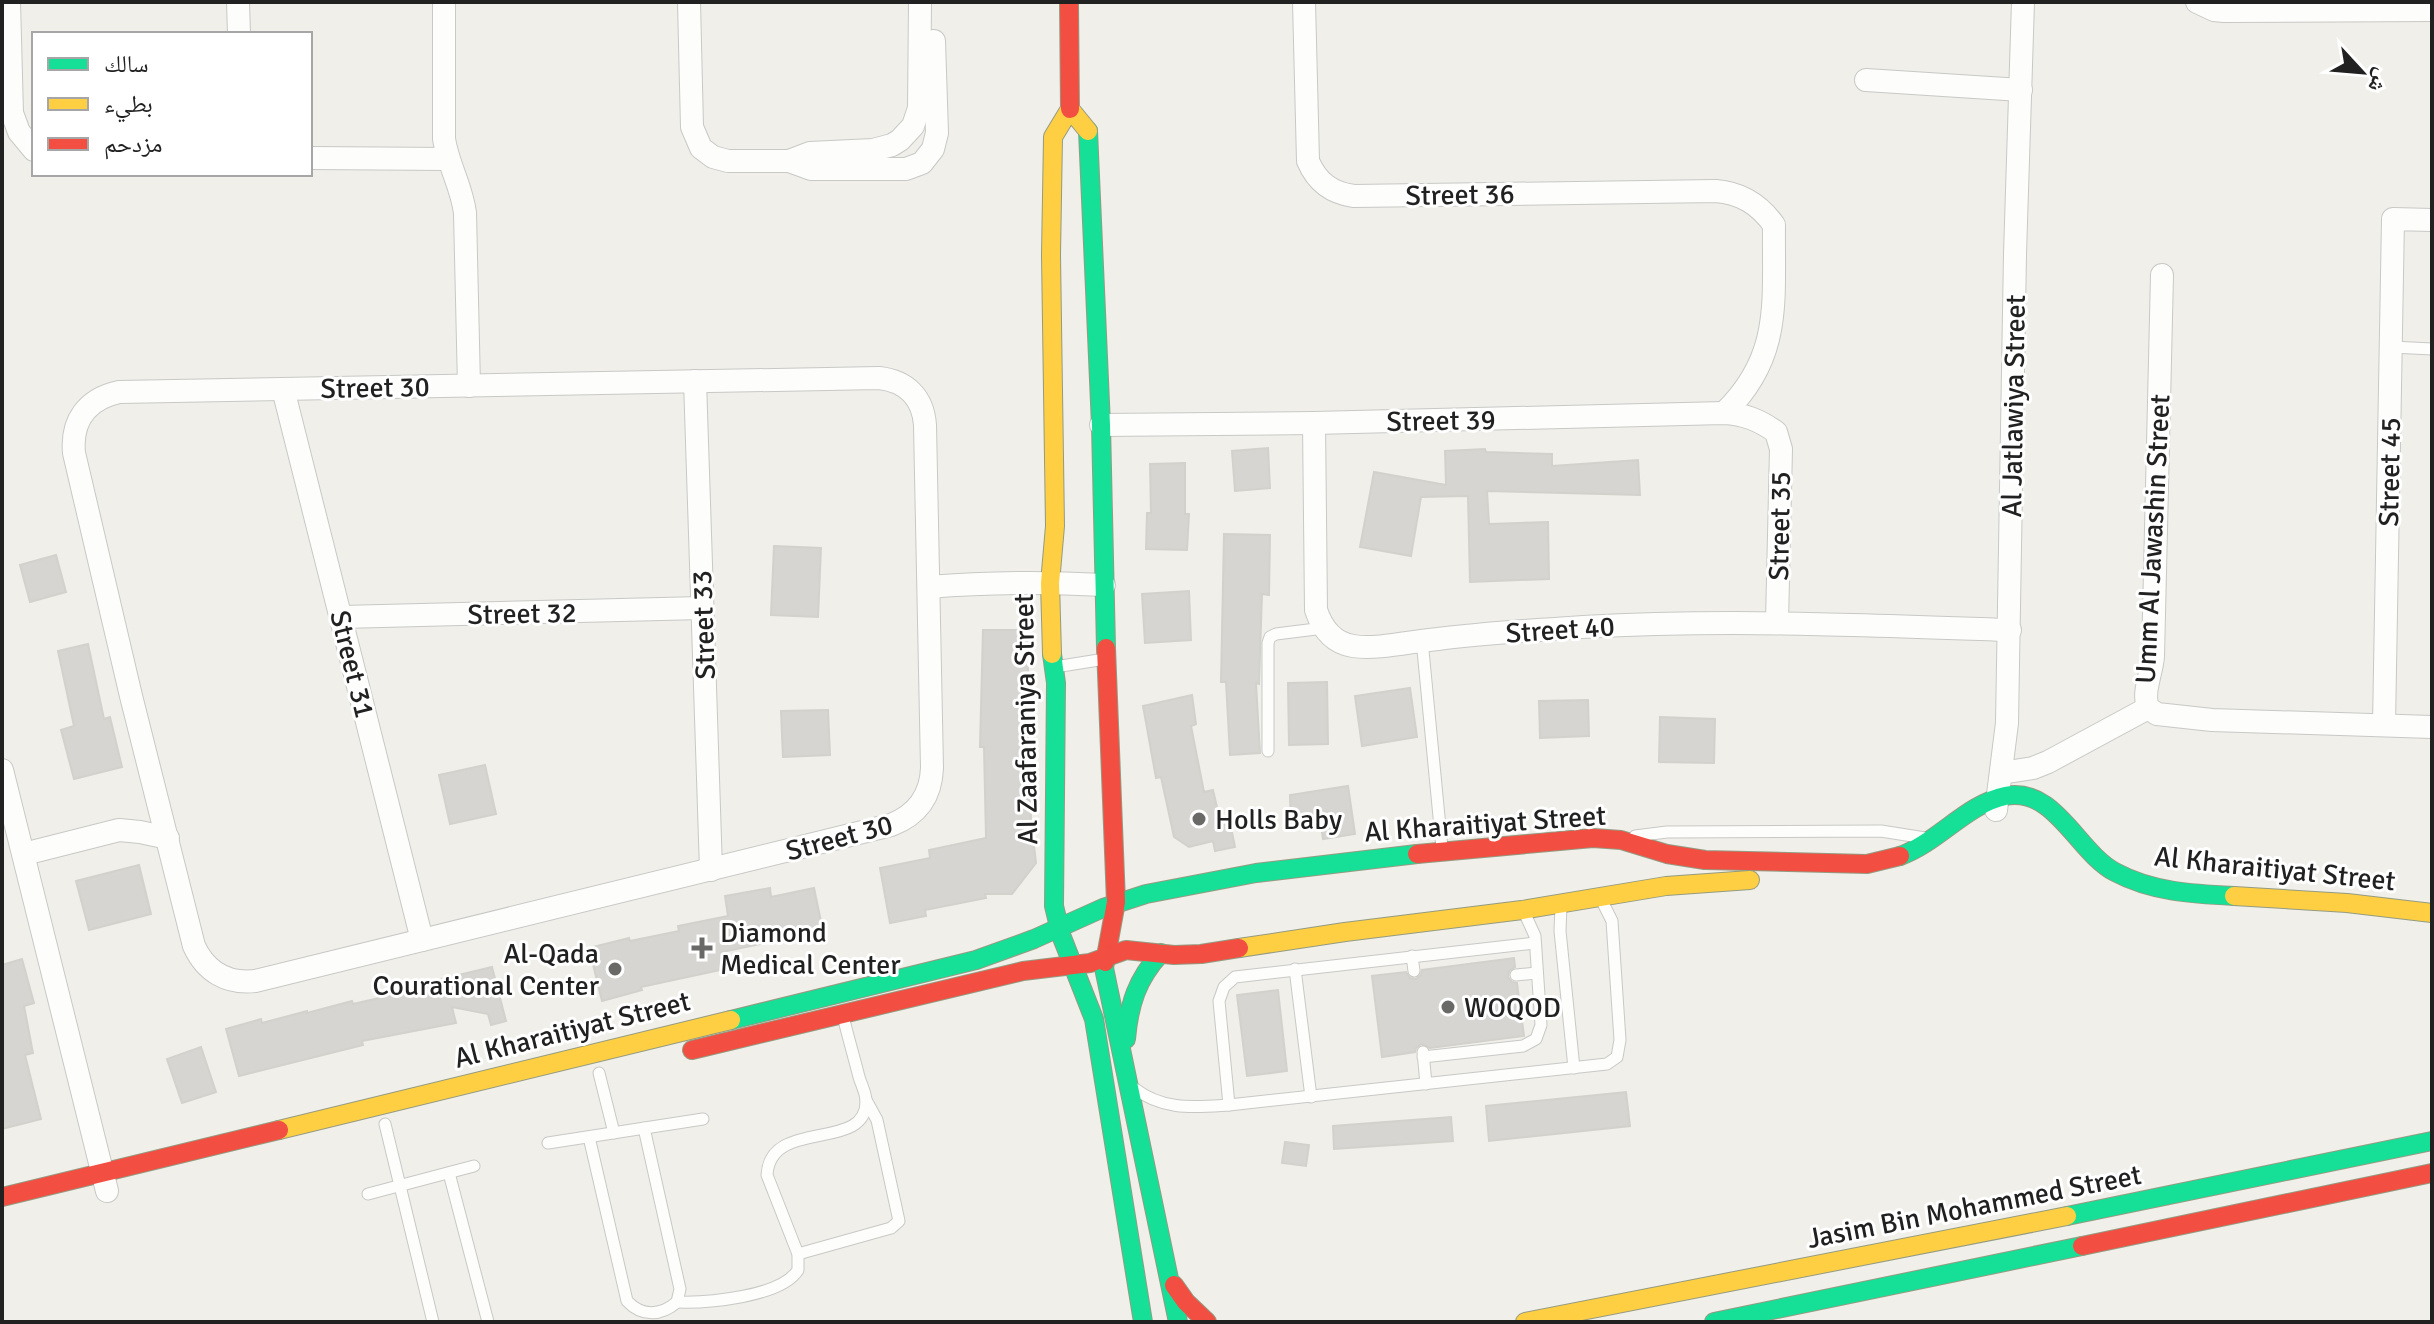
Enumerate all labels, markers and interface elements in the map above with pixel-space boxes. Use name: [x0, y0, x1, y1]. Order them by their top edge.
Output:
legend: [32, 32, 312, 176]
north arrow: [2322, 32, 2402, 112]
text: سالك: [104, 49, 149, 79]
text: ش: [2362, 64, 2397, 97]
text: بطيء: [104, 89, 153, 123]
text: مزدحم: [104, 129, 163, 160]
street label: Street 36: [1405, 177, 1515, 213]
street label: Al Jatlawiya Street: [1995, 294, 2033, 518]
street label: Street 30: [320, 370, 430, 406]
street label: Umm Al Jawashin Street: [2128, 393, 2178, 685]
street label: Street 39: [1386, 403, 1496, 439]
street label: Street 45: [2372, 417, 2408, 527]
street label: Street 35: [1762, 471, 1798, 581]
street label: Street 33: [685, 570, 723, 680]
street label: Al Zaafaraniya Street: [1007, 593, 1045, 845]
street label: Street 32: [467, 596, 577, 632]
street label: Street 31: [322, 607, 382, 721]
street label: Street 40: [1504, 609, 1616, 651]
street label: Al Kharaitiyat Street: [1363, 799, 1607, 849]
place label: Holls Baby: [1215, 803, 1342, 837]
street label: Street 30: [782, 807, 896, 869]
marker: Holls Baby: [1190, 810, 1208, 828]
street label: Al Kharaitiyat Street: [2153, 839, 2397, 899]
place label: Diamond Medical Center: [720, 916, 901, 982]
place label: Al-Qada Courational Center: [373, 937, 600, 1003]
marker: Diamond Medical Center: [691, 937, 713, 959]
marker: Al-Qada Courational Center: [606, 960, 624, 978]
street label: Al Kharaitiyat Street: [451, 984, 694, 1076]
place label: WOQOD: [1464, 991, 1561, 1025]
marker: WOQOD: [1439, 998, 1457, 1016]
street label: Jasim Bin Mohammed Street: [1804, 1158, 2144, 1256]

